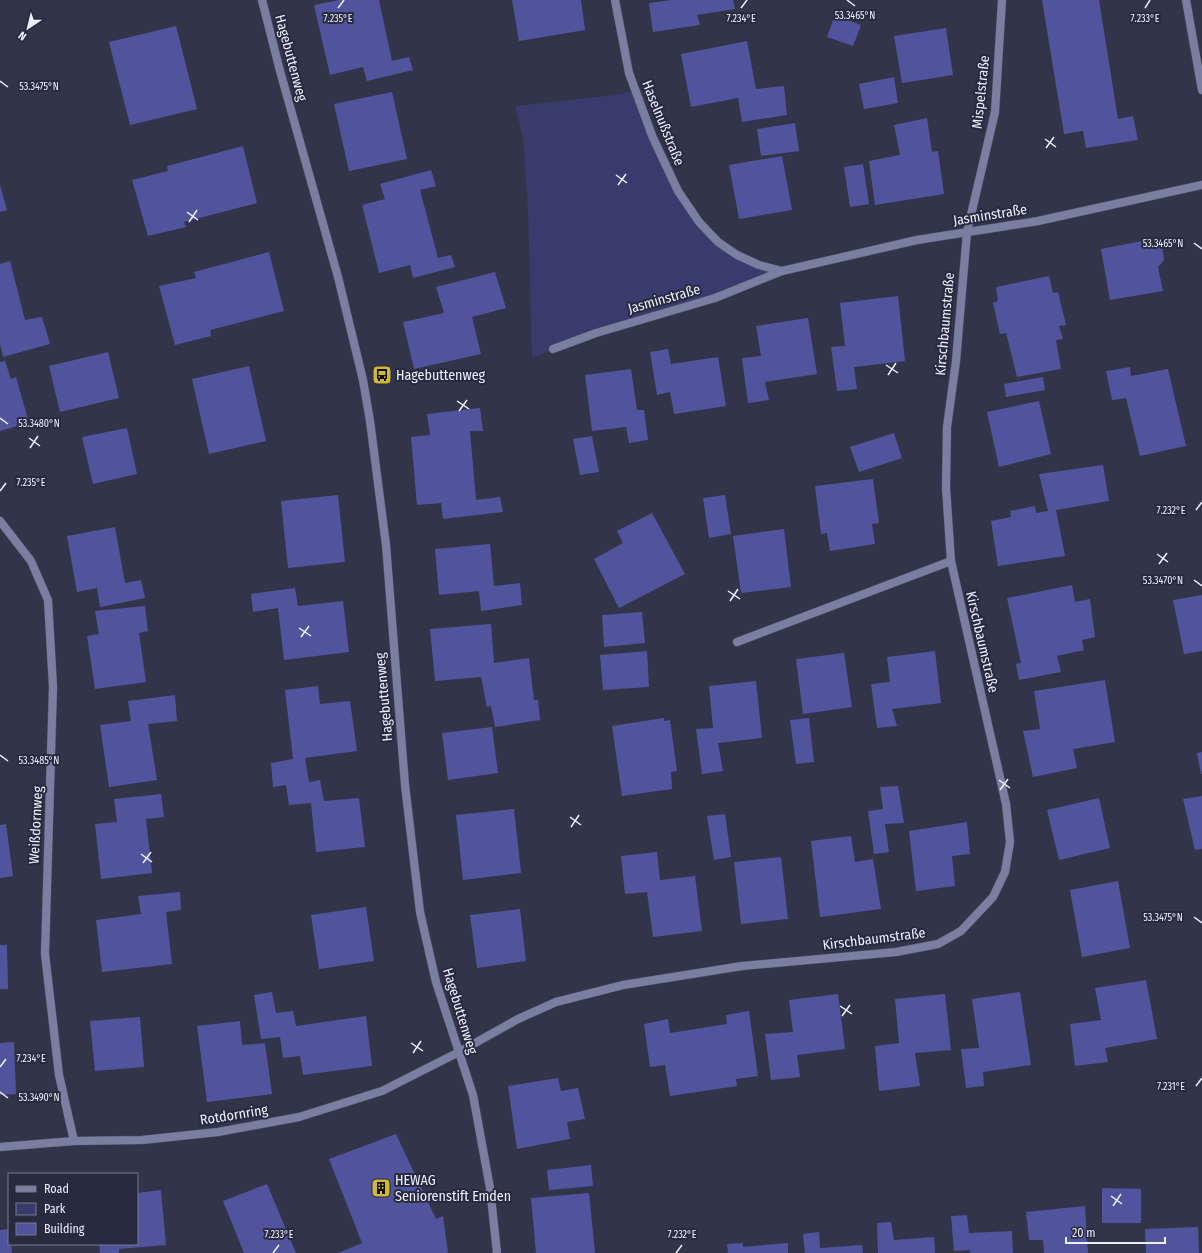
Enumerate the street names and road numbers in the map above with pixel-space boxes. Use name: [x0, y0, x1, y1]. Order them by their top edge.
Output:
street label: Hagebuttenweg: [271, 13, 311, 104]
street label: Mispelstraße: [969, 54, 993, 130]
street label: Haselnußstraße: [638, 78, 688, 168]
street label: Jasminstraße: [952, 201, 1028, 229]
street label: Kirschbaumstraße: [932, 272, 958, 376]
street label: Jasminstraße: [626, 281, 702, 317]
street label: Kirschbaumstraße: [962, 590, 1002, 694]
street label: Hagebuttenweg: [372, 651, 396, 742]
street label: Weißdornweg: [25, 785, 47, 864]
street label: Kirschbaumstraße: [822, 924, 926, 954]
street label: Hagebuttenweg: [439, 966, 481, 1057]
street label: Rotdornring: [199, 1101, 270, 1129]

